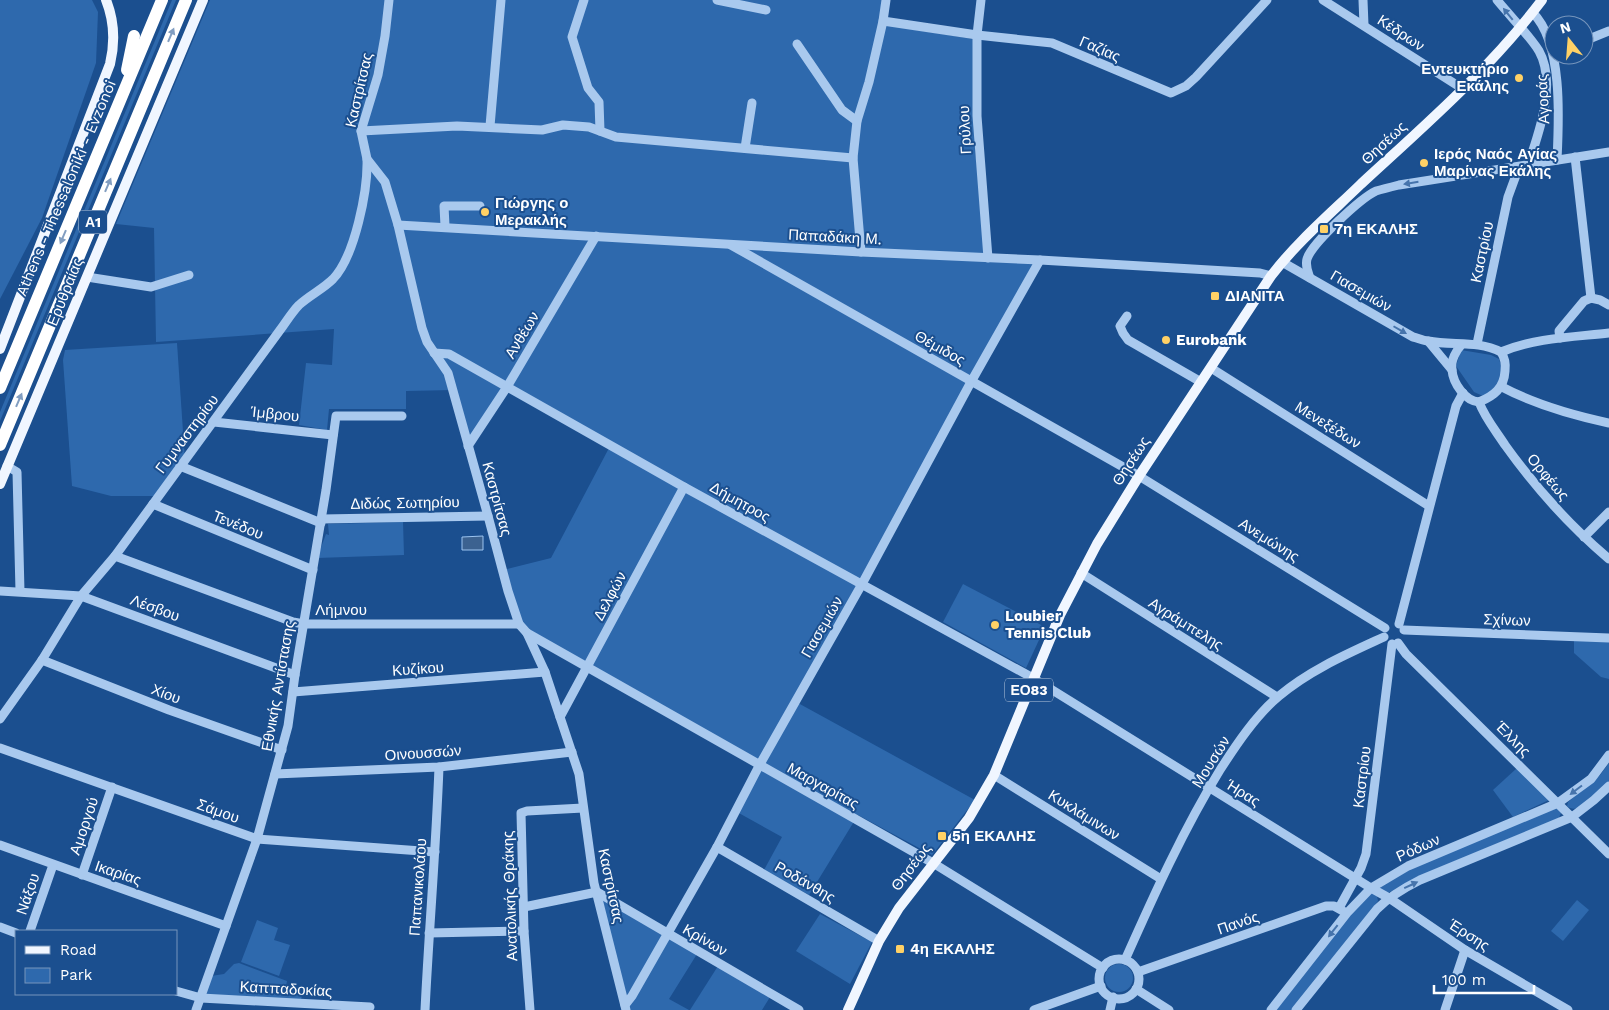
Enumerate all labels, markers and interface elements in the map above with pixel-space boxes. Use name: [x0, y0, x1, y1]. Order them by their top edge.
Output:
one-way arrow: [1503, 8, 1514, 21]
street label: Κέδρων: [1374, 11, 1428, 55]
north arrow: [1544, 15, 1594, 65]
text: N: [1558, 18, 1572, 37]
one-way arrow: [167, 27, 175, 42]
street label: Γαζίας: [1077, 32, 1123, 66]
street label: Καστρίτσας: [342, 51, 376, 129]
place label: Εντευκτήριο Εκάλης: [1421, 60, 1509, 95]
marker: Εντευκτήριο Εκάλης: [1513, 72, 1525, 84]
street label: Αγοράς: [1533, 74, 1553, 124]
street label: Athens - Thessaloniki - Evzonoi: [12, 77, 120, 299]
street label: Γρύλου: [955, 105, 975, 155]
street label: Θησέως: [1358, 118, 1410, 168]
place label: Ιερός Ναός Αγίας Μαρίνας Εκάλης: [1434, 145, 1557, 180]
marker: Ιερός Ναός Αγίας Μαρίνας Εκάλης: [1418, 157, 1430, 169]
one-way arrow: [105, 178, 113, 192]
one-way arrow: [1402, 180, 1418, 188]
place label: Γιώργης ο Μερακλής: [495, 194, 568, 229]
marker: Γιώργης ο Μερακλής: [479, 206, 491, 218]
road number: Α1: [79, 210, 107, 233]
place label: 7η ΕΚΑΛΗΣ: [1334, 220, 1418, 238]
street label: Καστρίου: [1467, 220, 1497, 284]
marker: 7η ΕΚΑΛΗΣ: [1318, 223, 1330, 235]
street label: Παπαδάκη Μ.: [788, 226, 882, 248]
one-way arrow: [59, 229, 67, 244]
street label: Ερυθραίας: [43, 255, 87, 329]
street label: Γιασεμιών: [1327, 266, 1395, 316]
place label: ΔΙΑΝΙΤΑ: [1225, 287, 1285, 305]
marker: ΔΙΑΝΙΤΑ: [1209, 290, 1221, 302]
street label: Ανθέων: [501, 308, 543, 362]
one-way arrow: [1393, 325, 1407, 334]
street label: Θέμιδος: [912, 327, 968, 369]
place label: Eurobank: [1176, 331, 1247, 349]
marker: Eurobank: [1160, 334, 1172, 346]
street label: Γυμναστηρίου: [152, 391, 222, 477]
one-way arrow: [15, 393, 23, 407]
street label: Μενεξέδων: [1292, 398, 1364, 452]
street label: Ίμβρου: [249, 402, 300, 426]
street label: Θησέως: [1108, 433, 1154, 489]
street label: Ορφέως: [1523, 450, 1573, 504]
street label: Καστρίτσας: [478, 460, 516, 538]
street label: Δήμητρος: [707, 478, 773, 526]
street label: Διδώς Σωτηρίου: [350, 493, 460, 513]
street label: Τενέδου: [210, 507, 266, 543]
street label: Ανεμώνης: [1235, 514, 1303, 566]
street label: Δελφών: [590, 568, 630, 624]
street label: Λέσβου: [128, 591, 182, 625]
street label: Γιασεμιών: [797, 593, 847, 661]
street label: Αγράμπελης: [1145, 594, 1227, 654]
street label: Λήμνου: [315, 601, 367, 619]
place label: Loubier Tennis Club: [1005, 607, 1091, 642]
street label: Σχίνων: [1483, 610, 1531, 630]
street label: Εθνικής Αντίστασης: [258, 619, 298, 753]
marker: Loubier Tennis Club: [989, 619, 1001, 631]
street label: Κυζίκου: [391, 658, 445, 680]
road number: ΕΟ83: [1005, 678, 1053, 702]
street label: Χίου: [149, 680, 183, 708]
street label: Έλλης: [1491, 717, 1534, 760]
street label: Μουσών: [1188, 733, 1234, 791]
street label: Οινουσσών: [384, 741, 462, 765]
street label: Καστρίου: [1349, 745, 1375, 809]
street label: Μαργαρίτας: [784, 759, 862, 813]
street label: Ήρας: [1222, 775, 1263, 810]
one-way arrow: [1570, 785, 1583, 796]
street label: Κυκλάμινων: [1045, 786, 1123, 844]
street label: Αμοργού: [66, 795, 102, 857]
street label: Σάμου: [194, 795, 242, 827]
place label: 5η ΕΚΑΛΗΣ: [952, 827, 1036, 845]
street label: Ανατολικής Θράκης: [499, 830, 521, 962]
marker: 5η ΕΚΑΛΗΣ: [936, 830, 948, 842]
street label: Ρόδων: [1393, 830, 1443, 866]
street label: Παπανικολάου: [406, 838, 430, 936]
street label: Θησέως: [887, 840, 935, 894]
street label: Καστρίτσας: [594, 847, 628, 925]
street label: Ικαρίας: [92, 857, 144, 889]
street label: Ροδάνθης: [772, 858, 838, 906]
street label: Νάξου: [13, 871, 43, 917]
one-way arrow: [1404, 881, 1418, 889]
street label: Πανός: [1215, 908, 1261, 938]
street label: Έρσης: [1444, 915, 1493, 955]
street label: Κρίνων: [679, 920, 731, 960]
one-way arrow: [1328, 924, 1338, 938]
legend: [15, 930, 178, 995]
place label: 4η ΕΚΑΛΗΣ: [910, 940, 995, 958]
text: Road: [60, 941, 97, 959]
marker: 4η ΕΚΑΛΗΣ: [894, 943, 906, 955]
scale bar: [1434, 962, 1534, 994]
text: Park: [60, 966, 93, 984]
text: 100 m: [1442, 971, 1486, 989]
street label: Καππαδοκίας: [239, 978, 333, 1000]

